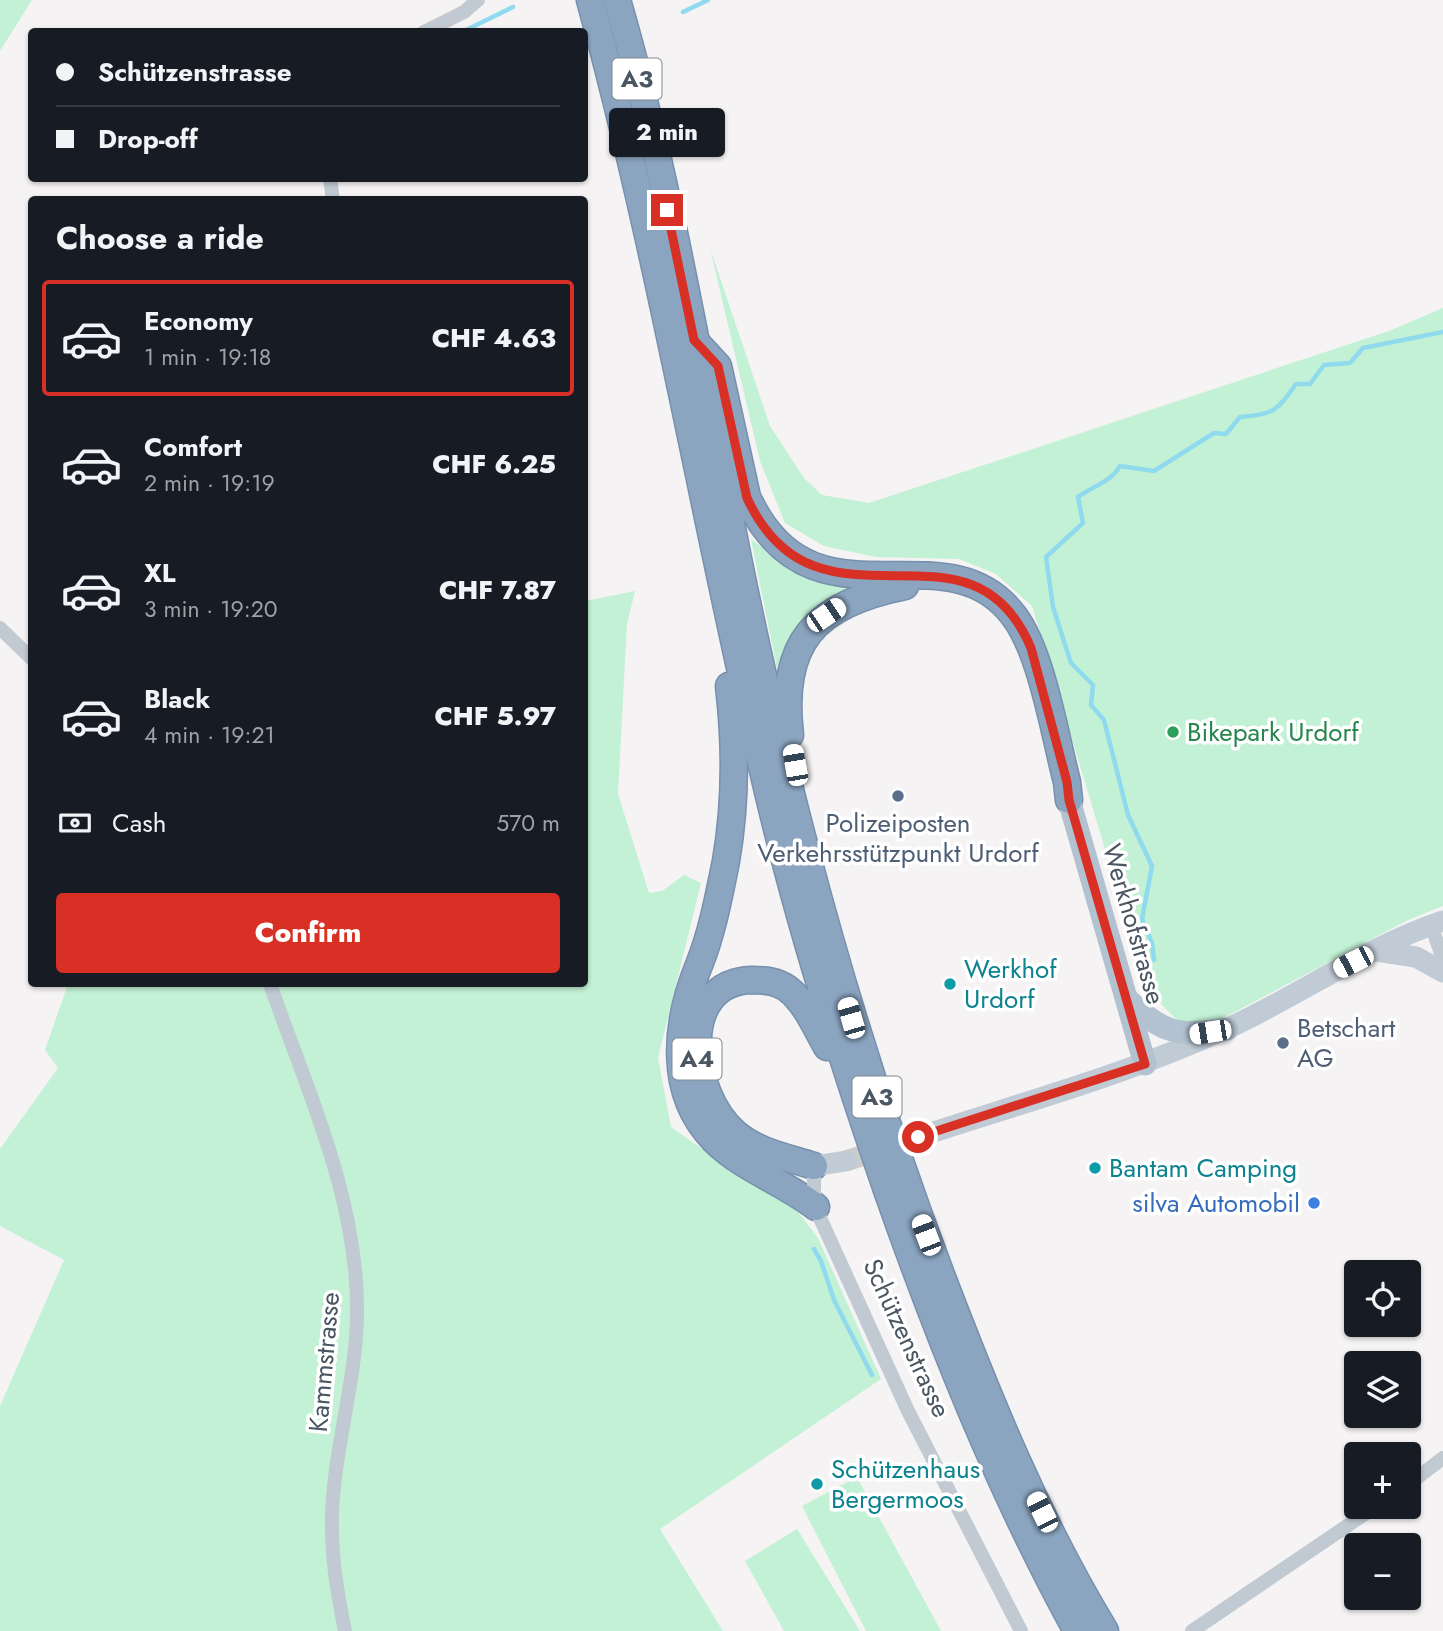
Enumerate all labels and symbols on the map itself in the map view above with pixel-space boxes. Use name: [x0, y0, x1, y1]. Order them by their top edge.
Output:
road number: A3: [612, 58, 662, 100]
callout: 2 min: [609, 108, 725, 158]
route end: [651, 194, 683, 226]
car: [803, 595, 850, 635]
place label: Bikepark Urdorf: [1187, 713, 1359, 751]
marker: Bikepark Urdorf: [1165, 724, 1181, 740]
car: [782, 742, 809, 788]
marker: Polizeiposten Verkehrsstützpunkt Urdorf: [890, 788, 906, 804]
place label: Polizeiposten Verkehrsstützpunkt Urdorf: [757, 804, 1039, 872]
street label: Werkhofstrasse: [1093, 839, 1175, 1009]
car: [1330, 943, 1377, 981]
place label: Werkhof Urdorf: [964, 950, 1057, 1018]
marker: Werkhof Urdorf: [942, 976, 958, 992]
car: [836, 995, 867, 1041]
place label: Betschart AG: [1297, 1009, 1396, 1077]
car: [1188, 1018, 1233, 1046]
marker: Betschart AG: [1275, 1035, 1291, 1051]
road number: A4: [672, 1038, 722, 1079]
road number: A3: [852, 1077, 902, 1118]
route start: [902, 1121, 934, 1153]
place label: Bantam Camping: [1109, 1149, 1297, 1187]
marker: Bantam Camping: [1087, 1160, 1103, 1176]
place label: silva Automobil: [1132, 1184, 1300, 1222]
marker: silva Automobil: [1306, 1195, 1322, 1211]
car: [909, 1212, 944, 1258]
street label: Schützenstrasse: [854, 1252, 960, 1424]
street label: Kammstrasse: [299, 1290, 349, 1434]
place label: Schützenhaus Bergermoos: [831, 1450, 980, 1518]
marker: Schützenhaus Bergermoos: [809, 1476, 825, 1492]
car: [1024, 1489, 1061, 1535]

